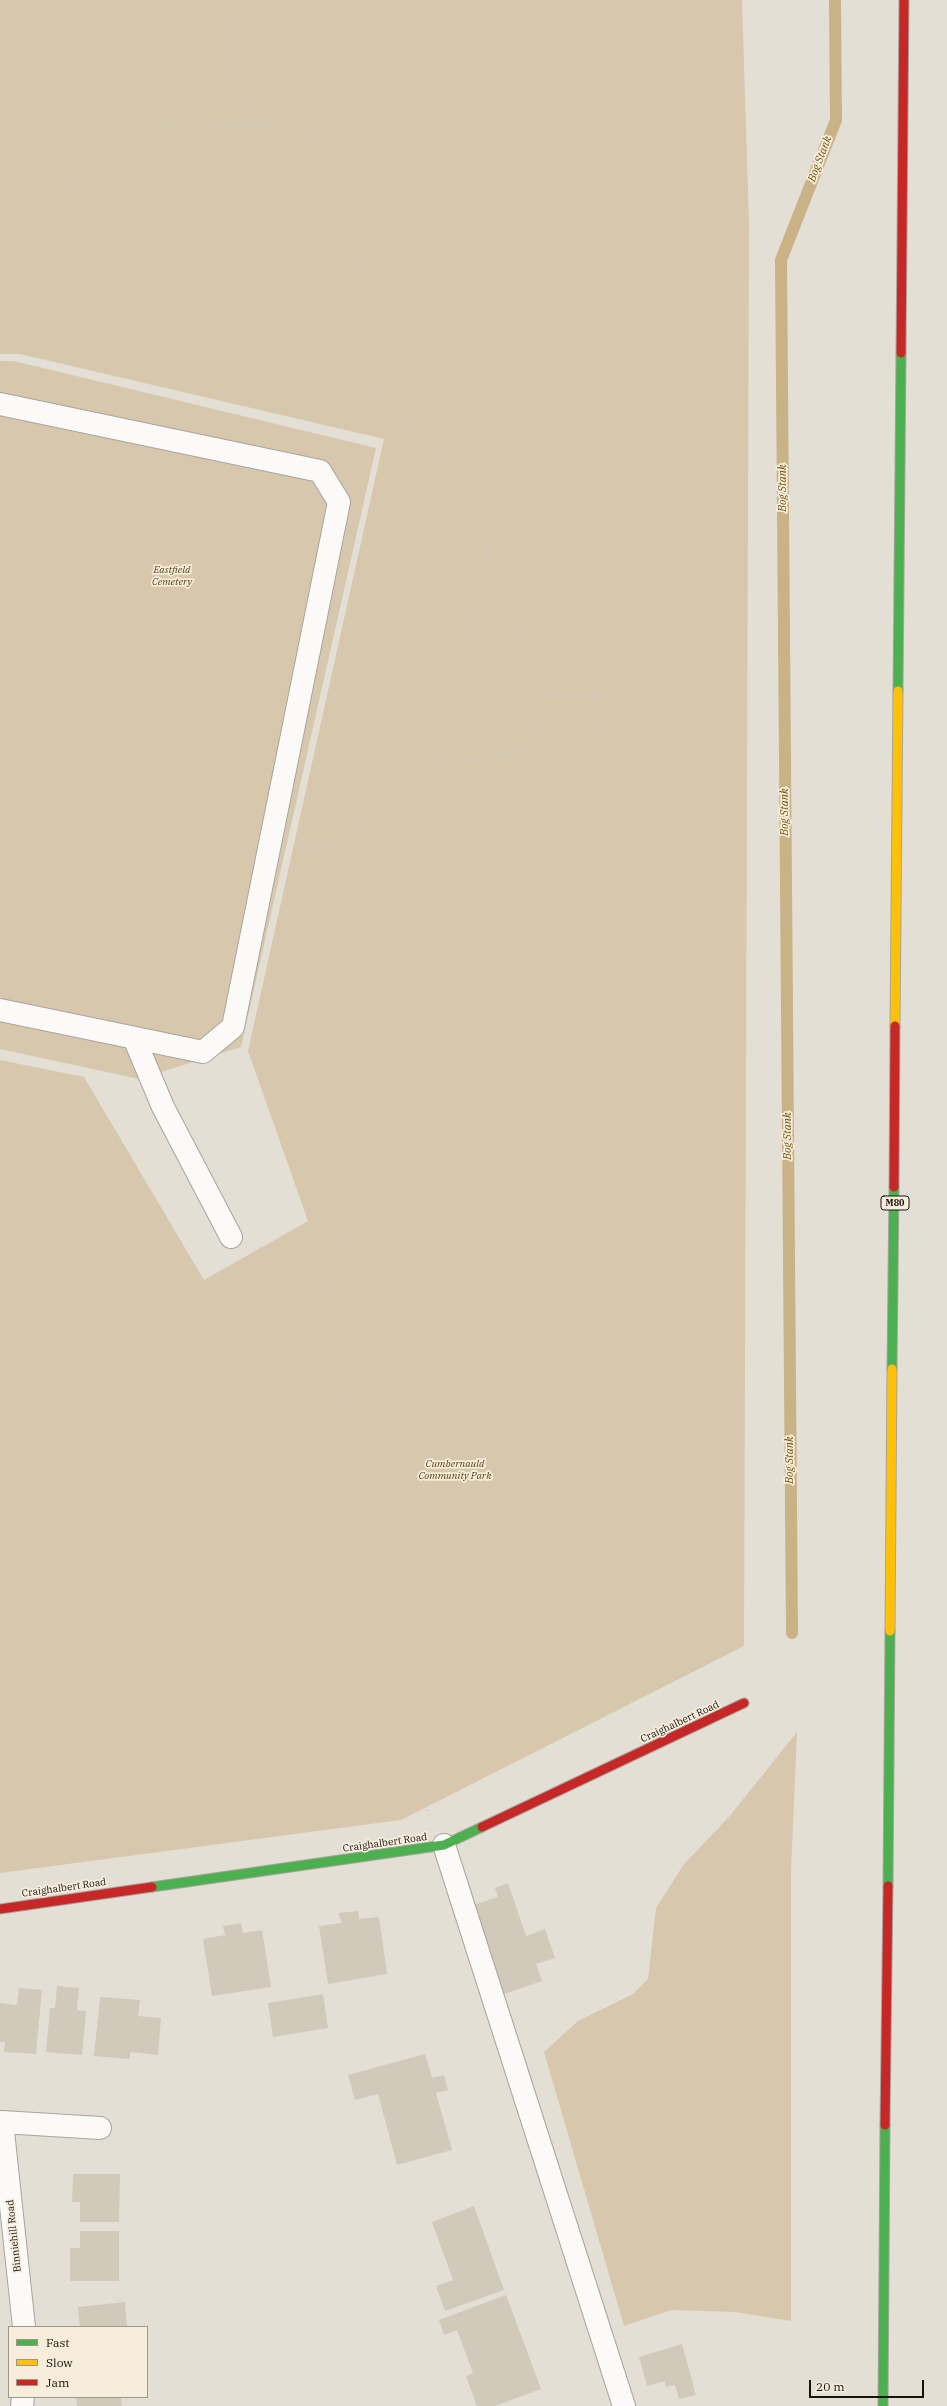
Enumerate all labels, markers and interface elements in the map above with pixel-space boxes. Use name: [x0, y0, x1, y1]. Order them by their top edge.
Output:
water label: Bog Stank: [805, 134, 835, 184]
water label: Bog Stank: [776, 464, 790, 512]
park label: Eastfield Cemetery: [152, 564, 192, 588]
water label: Bog Stank: [778, 788, 792, 836]
water label: Bog Stank: [781, 1112, 795, 1160]
road number: M80: [881, 1196, 909, 1210]
water label: Bog Stank: [783, 1436, 797, 1484]
park label: Cumbernauld Community Park: [418, 1458, 492, 1482]
street label: Craighalbert Road: [639, 1699, 721, 1745]
street label: Craighalbert Road: [342, 1831, 428, 1855]
street label: Craighalbert Road: [21, 1876, 107, 1900]
street label: Binniehill Road: [4, 2199, 24, 2273]
legend: [8, 2326, 148, 2398]
text: Fast: [46, 2335, 70, 2350]
text: Slow: [46, 2355, 73, 2370]
scale bar: [811, 2372, 926, 2398]
text: Jam: [46, 2375, 69, 2390]
text: 20 m: [816, 2379, 845, 2394]

